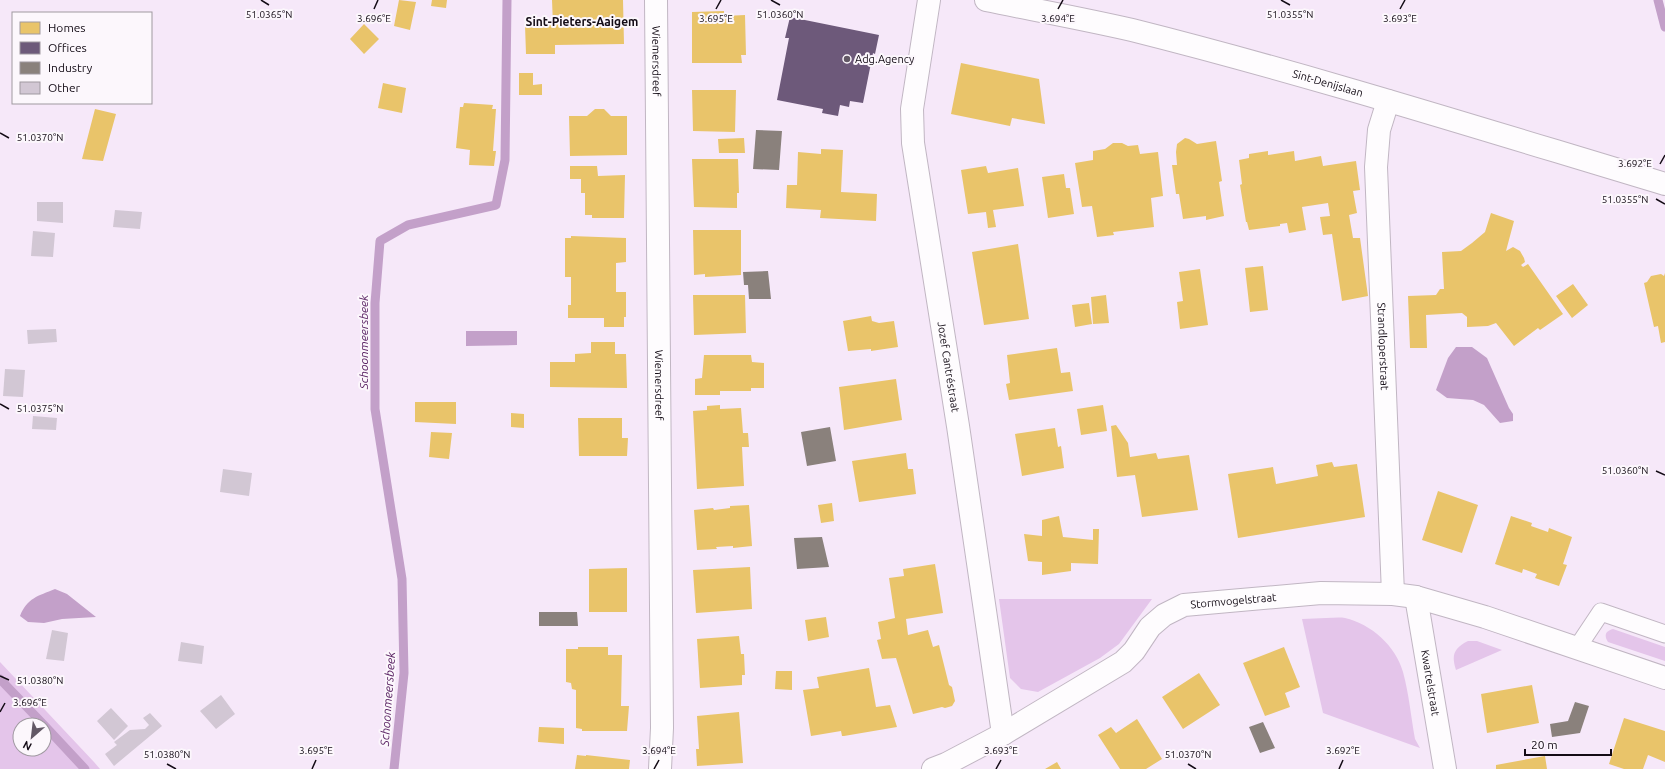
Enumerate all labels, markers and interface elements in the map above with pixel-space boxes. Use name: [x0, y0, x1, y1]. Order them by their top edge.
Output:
text: 51.0365°N: [246, 9, 292, 20]
text: 51.0360°N: [757, 9, 803, 20]
text: 51.0355°N: [1267, 9, 1313, 20]
legend: [12, 12, 152, 104]
text: 3.696°E: [357, 13, 391, 24]
text: 3.695°E: [699, 13, 733, 24]
text: 3.694°E: [1041, 13, 1075, 24]
text: 3.693°E: [1383, 13, 1417, 24]
district label: Sint-Pieters-Aaigem: [526, 15, 638, 28]
text: Homes: [48, 21, 86, 34]
street label: Wiemersdreef: [650, 26, 663, 97]
text: Offices: [48, 41, 87, 54]
place label: Adg.Agency: [855, 53, 915, 65]
marker: Adg.Agency: [842, 54, 852, 64]
text: Industry: [48, 61, 93, 74]
street label: Sint-Denijslaan: [1291, 67, 1364, 99]
text: Other: [48, 81, 81, 94]
text: 51.0370°N: [17, 132, 63, 143]
text: 3.692°E: [1618, 158, 1652, 169]
text: 51.0355°N: [1602, 194, 1648, 205]
water label: Schoonmeersbeek: [357, 294, 370, 390]
street label: Strandloperstraat: [1375, 302, 1391, 391]
street label: Jozef Cantréstraat: [935, 321, 962, 414]
street label: Wiemersdreef: [653, 350, 665, 421]
text: 51.0375°N: [17, 403, 63, 414]
text: 51.0360°N: [1602, 465, 1648, 476]
street label: Stormvogelstraat: [1190, 591, 1277, 610]
street label: Kwartelstraat: [1419, 649, 1442, 717]
water label: Schoonmeersbeek: [378, 651, 397, 748]
text: 51.0380°N: [17, 675, 63, 686]
text: 3.696°E: [13, 697, 47, 708]
north arrow: [12, 717, 52, 757]
scale bar: [1525, 731, 1611, 757]
text: 20 m: [1531, 738, 1558, 751]
text: N: [21, 739, 34, 753]
text: 3.695°E: [299, 745, 333, 756]
text: 3.694°E: [642, 745, 676, 756]
text: 3.693°E: [984, 745, 1018, 756]
text: 3.692°E: [1326, 745, 1360, 756]
text: 51.0380°N: [144, 749, 190, 760]
text: 51.0370°N: [1165, 749, 1211, 760]

